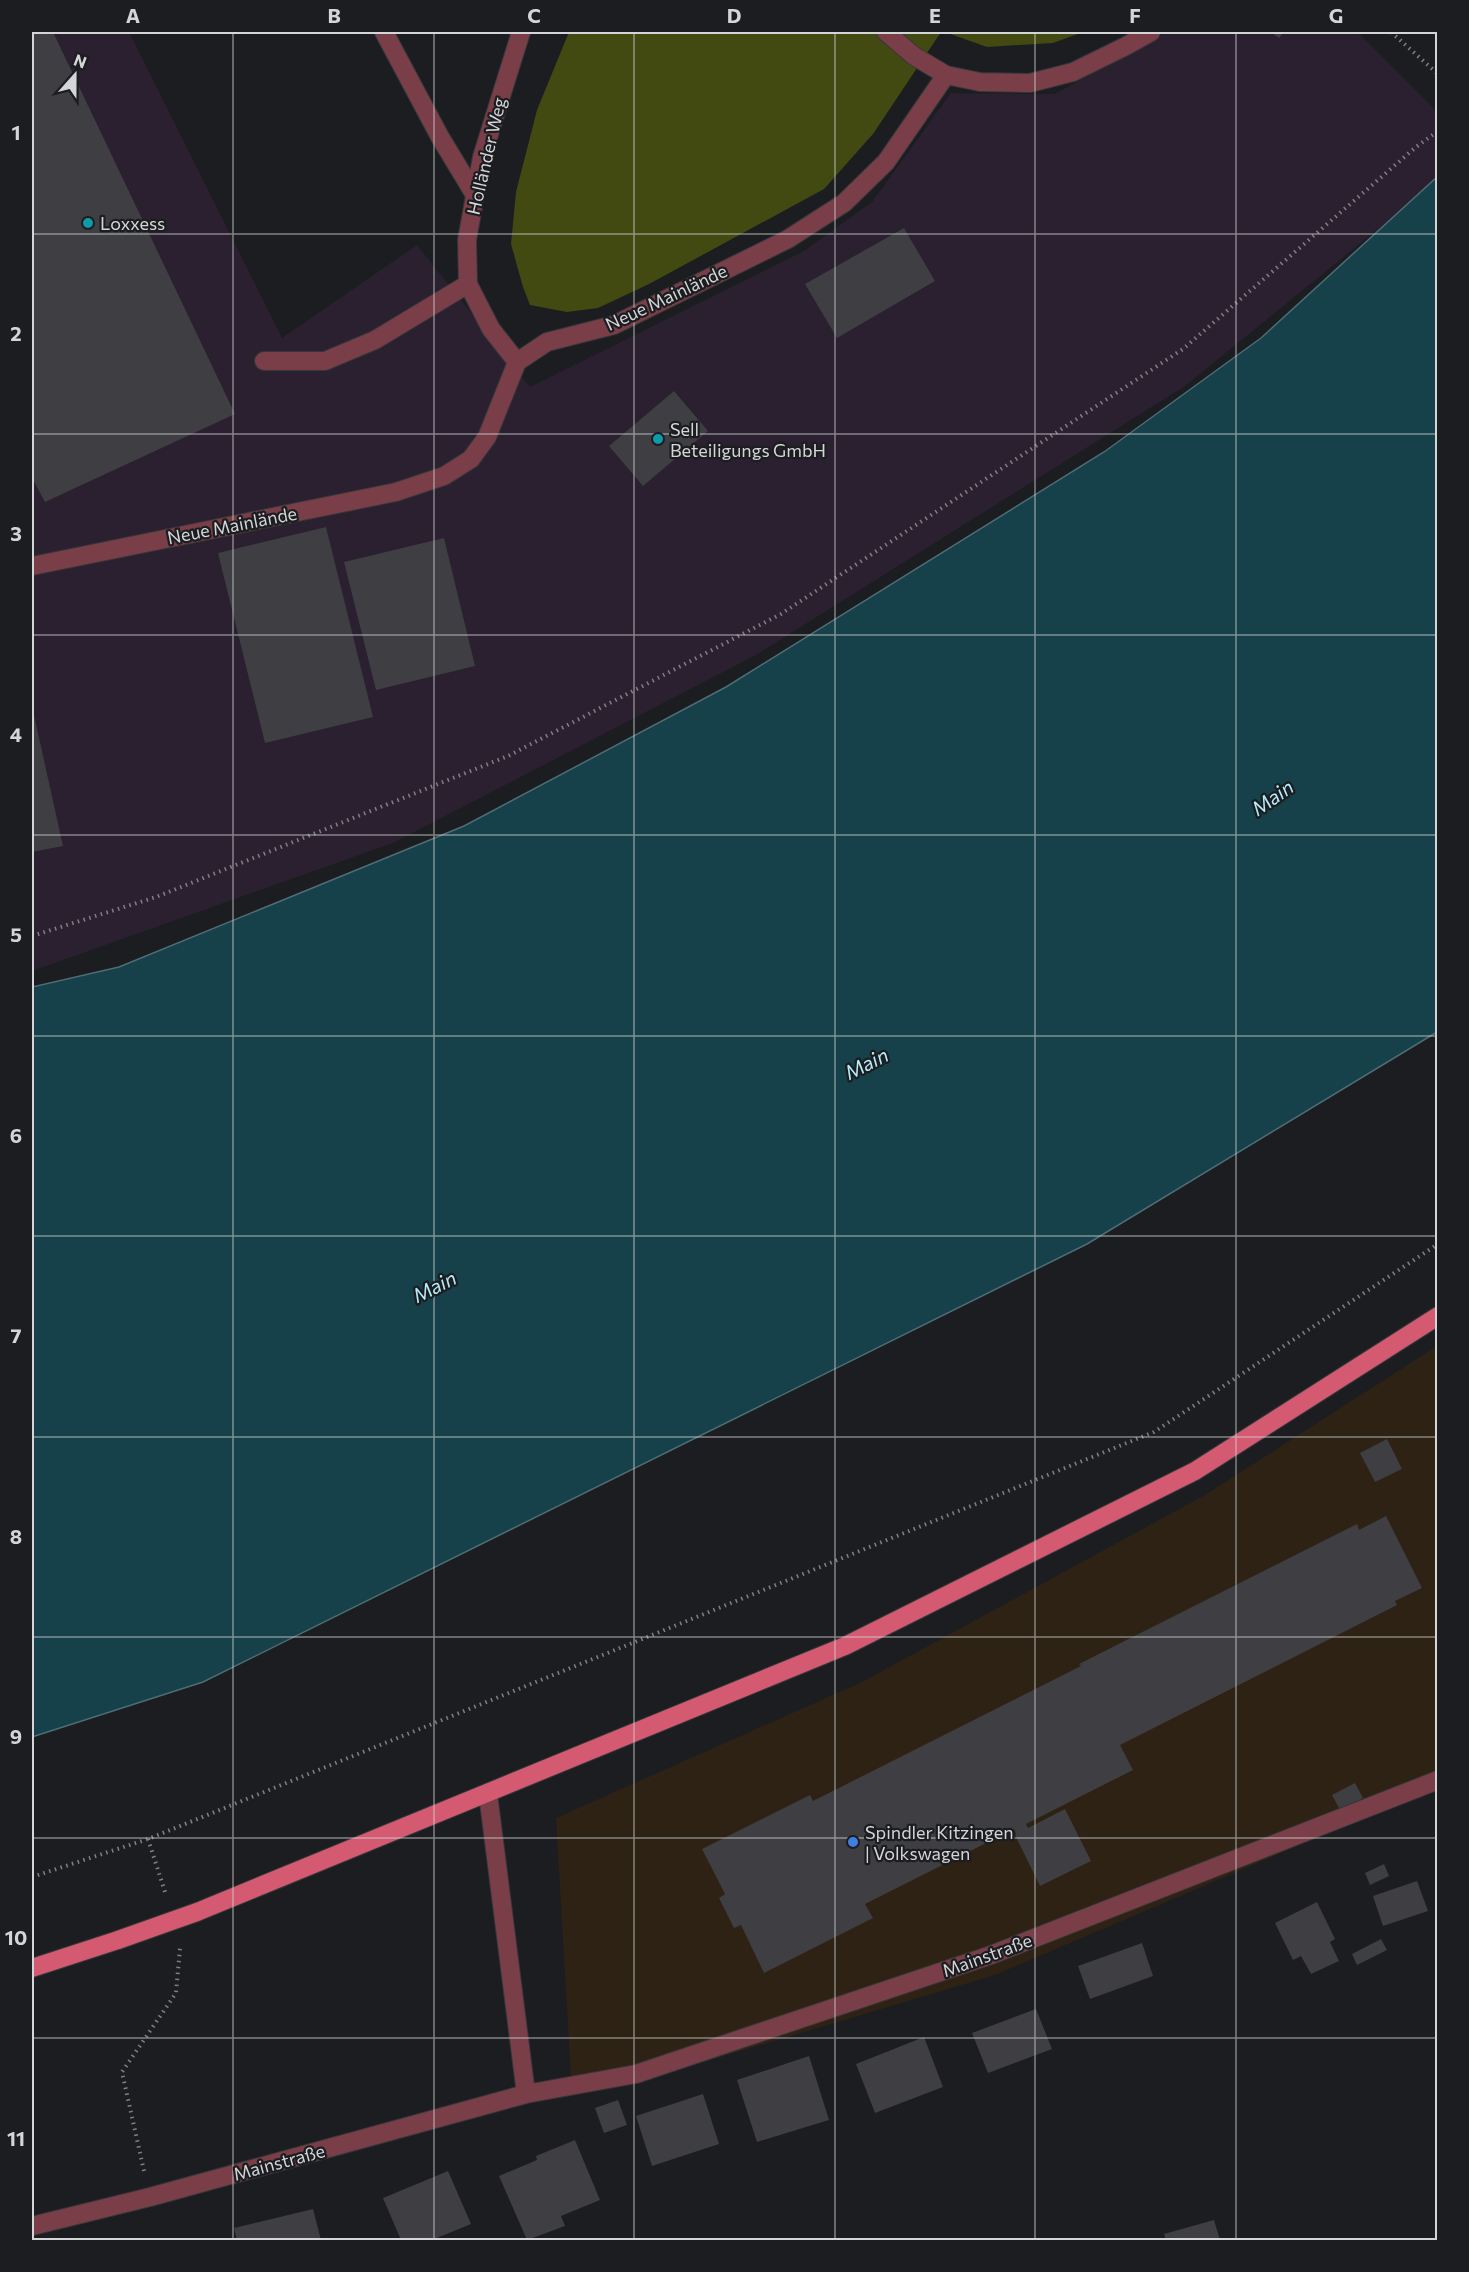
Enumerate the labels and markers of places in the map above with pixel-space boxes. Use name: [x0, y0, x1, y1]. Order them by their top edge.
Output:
place label: Loxxess: [100, 212, 165, 234]
marker: Loxxess: [81, 216, 95, 230]
place label: Sell Beteiligungs GmbH: [670, 418, 826, 461]
marker: Sell Beteiligungs GmbH: [651, 432, 665, 446]
place label: Spindler Kitzingen | Volkswagen: [865, 1821, 1014, 1864]
marker: Spindler Kitzingen | Volkswagen: [846, 1835, 860, 1849]

